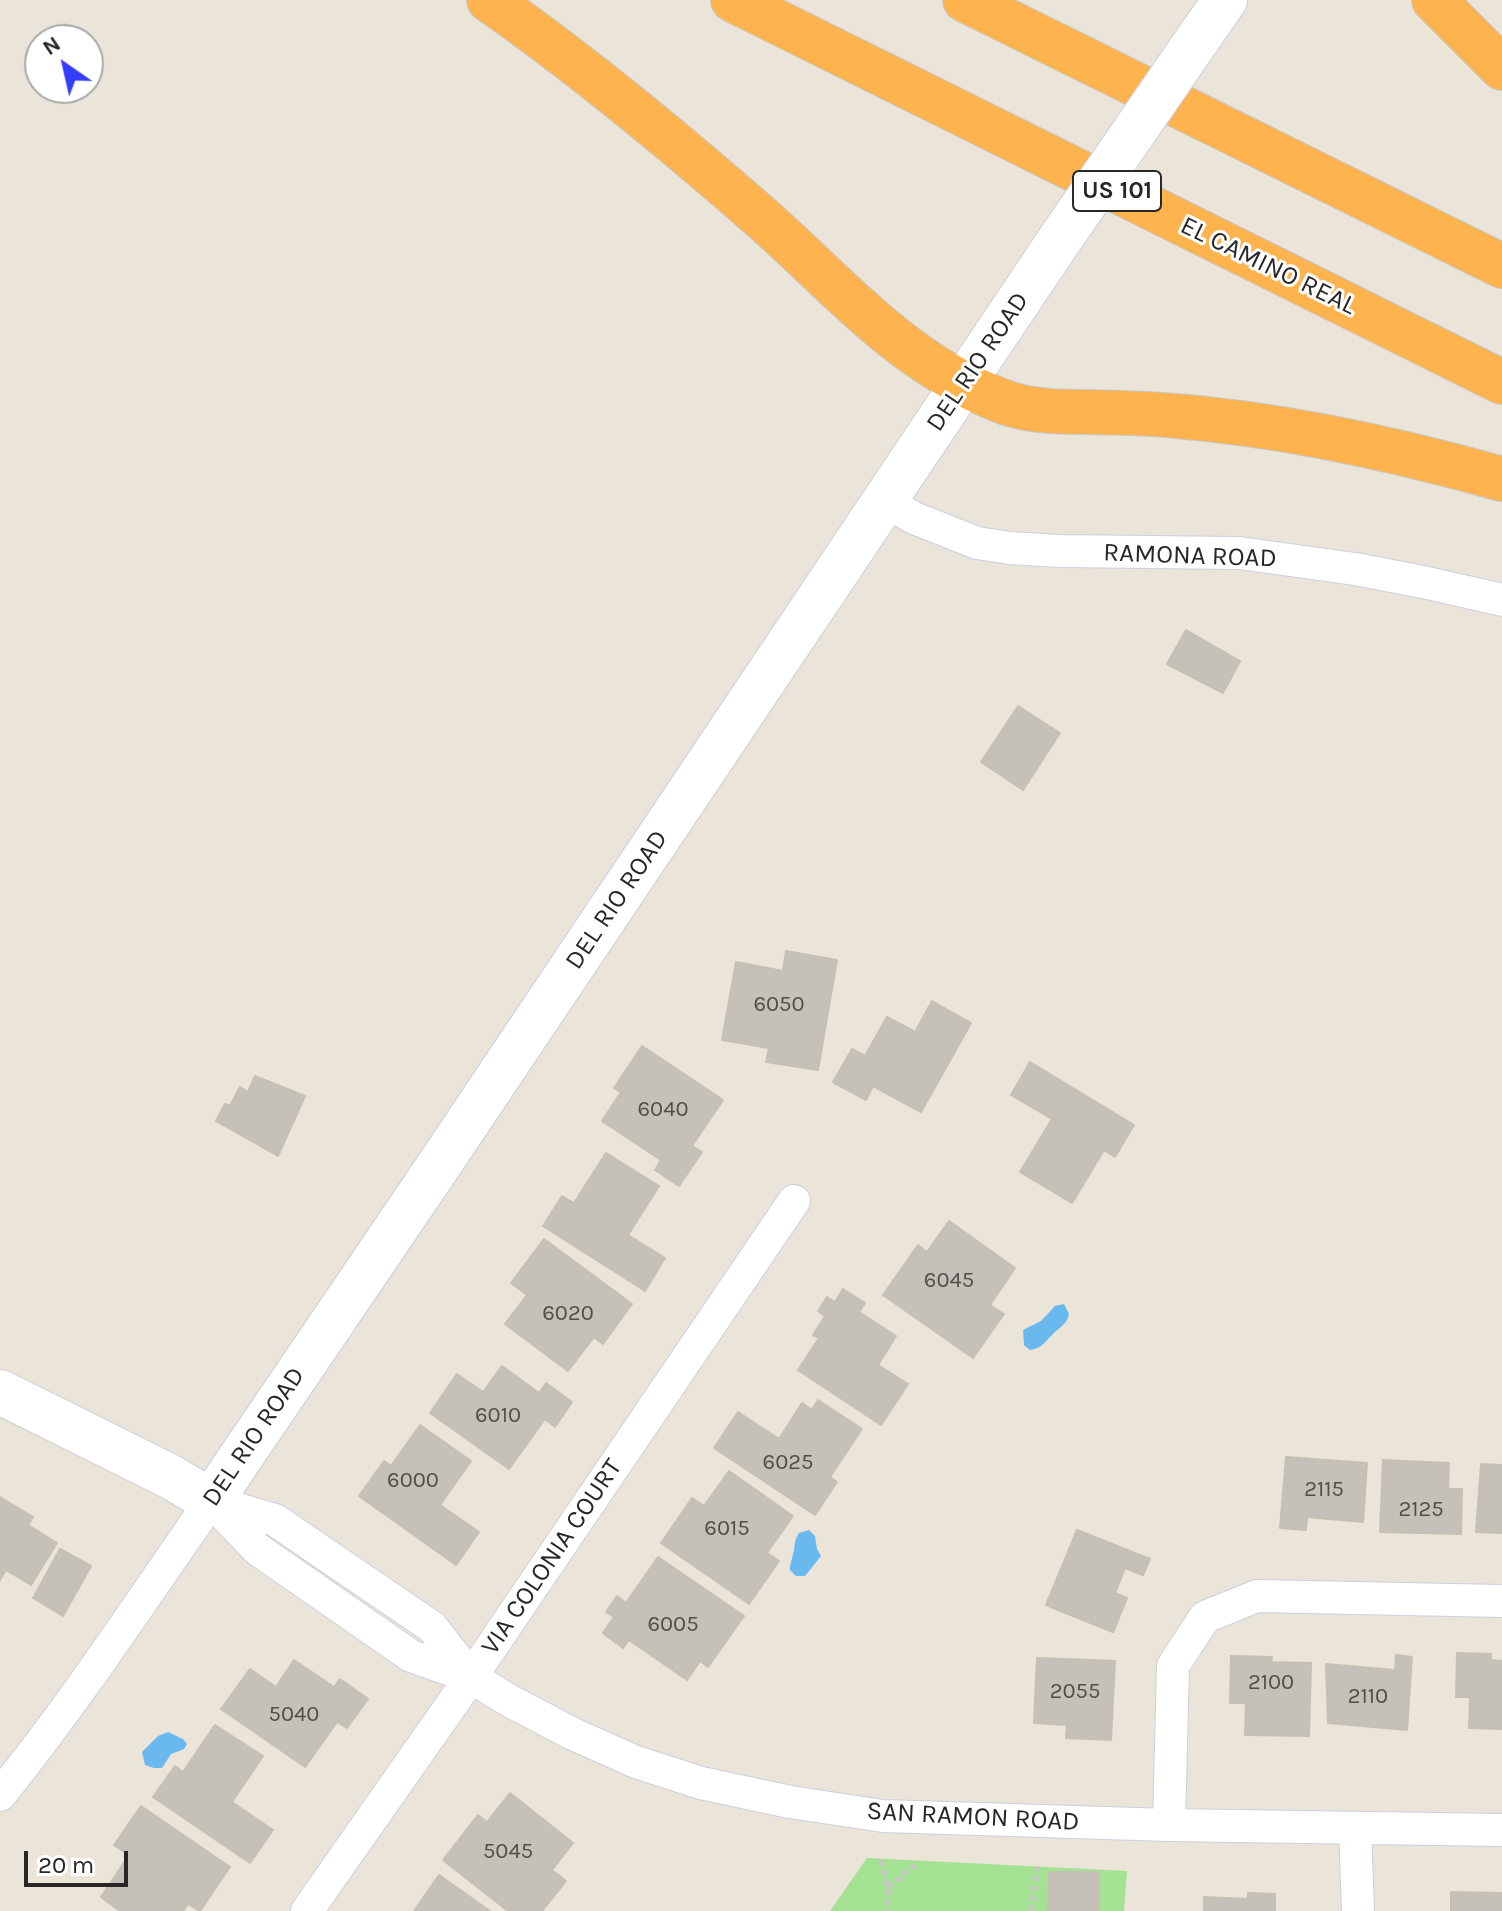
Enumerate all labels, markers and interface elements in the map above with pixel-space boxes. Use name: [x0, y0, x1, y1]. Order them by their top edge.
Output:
north arrow: [24, 24, 104, 104]
text: N: [38, 31, 66, 61]
road number: US 101: [1073, 171, 1161, 211]
street label: EL CAMINO REAL: [1175, 210, 1361, 322]
street label: DEL RIO ROAD: [920, 287, 1036, 437]
street label: RAMONA ROAD: [1103, 537, 1277, 575]
street label: DEL RIO ROAD: [559, 825, 675, 975]
house number: 6050: [753, 992, 805, 1018]
house number: 6040: [638, 1097, 688, 1123]
house number: 6045: [924, 1268, 974, 1294]
house number: 6020: [542, 1301, 594, 1327]
street label: DEL RIO ROAD: [196, 1362, 312, 1512]
house number: 6010: [475, 1403, 521, 1429]
house number: 6025: [763, 1450, 813, 1476]
street label: VIA COLONIA COURT: [475, 1453, 629, 1661]
house number: 6000: [387, 1468, 439, 1494]
house number: 2115: [1304, 1477, 1344, 1503]
house number: 2125: [1398, 1497, 1444, 1523]
house number: 6015: [704, 1516, 750, 1542]
house number: 6005: [647, 1612, 699, 1638]
house number: 2100: [1248, 1670, 1294, 1696]
house number: 2055: [1050, 1679, 1100, 1705]
house number: 2110: [1348, 1684, 1388, 1710]
house number: 5040: [269, 1702, 319, 1728]
street label: SAN RAMON ROAD: [866, 1796, 1080, 1838]
scale bar: [28, 1835, 132, 1885]
house number: 5045: [483, 1839, 533, 1865]
text: 20 m: [38, 1851, 94, 1879]

